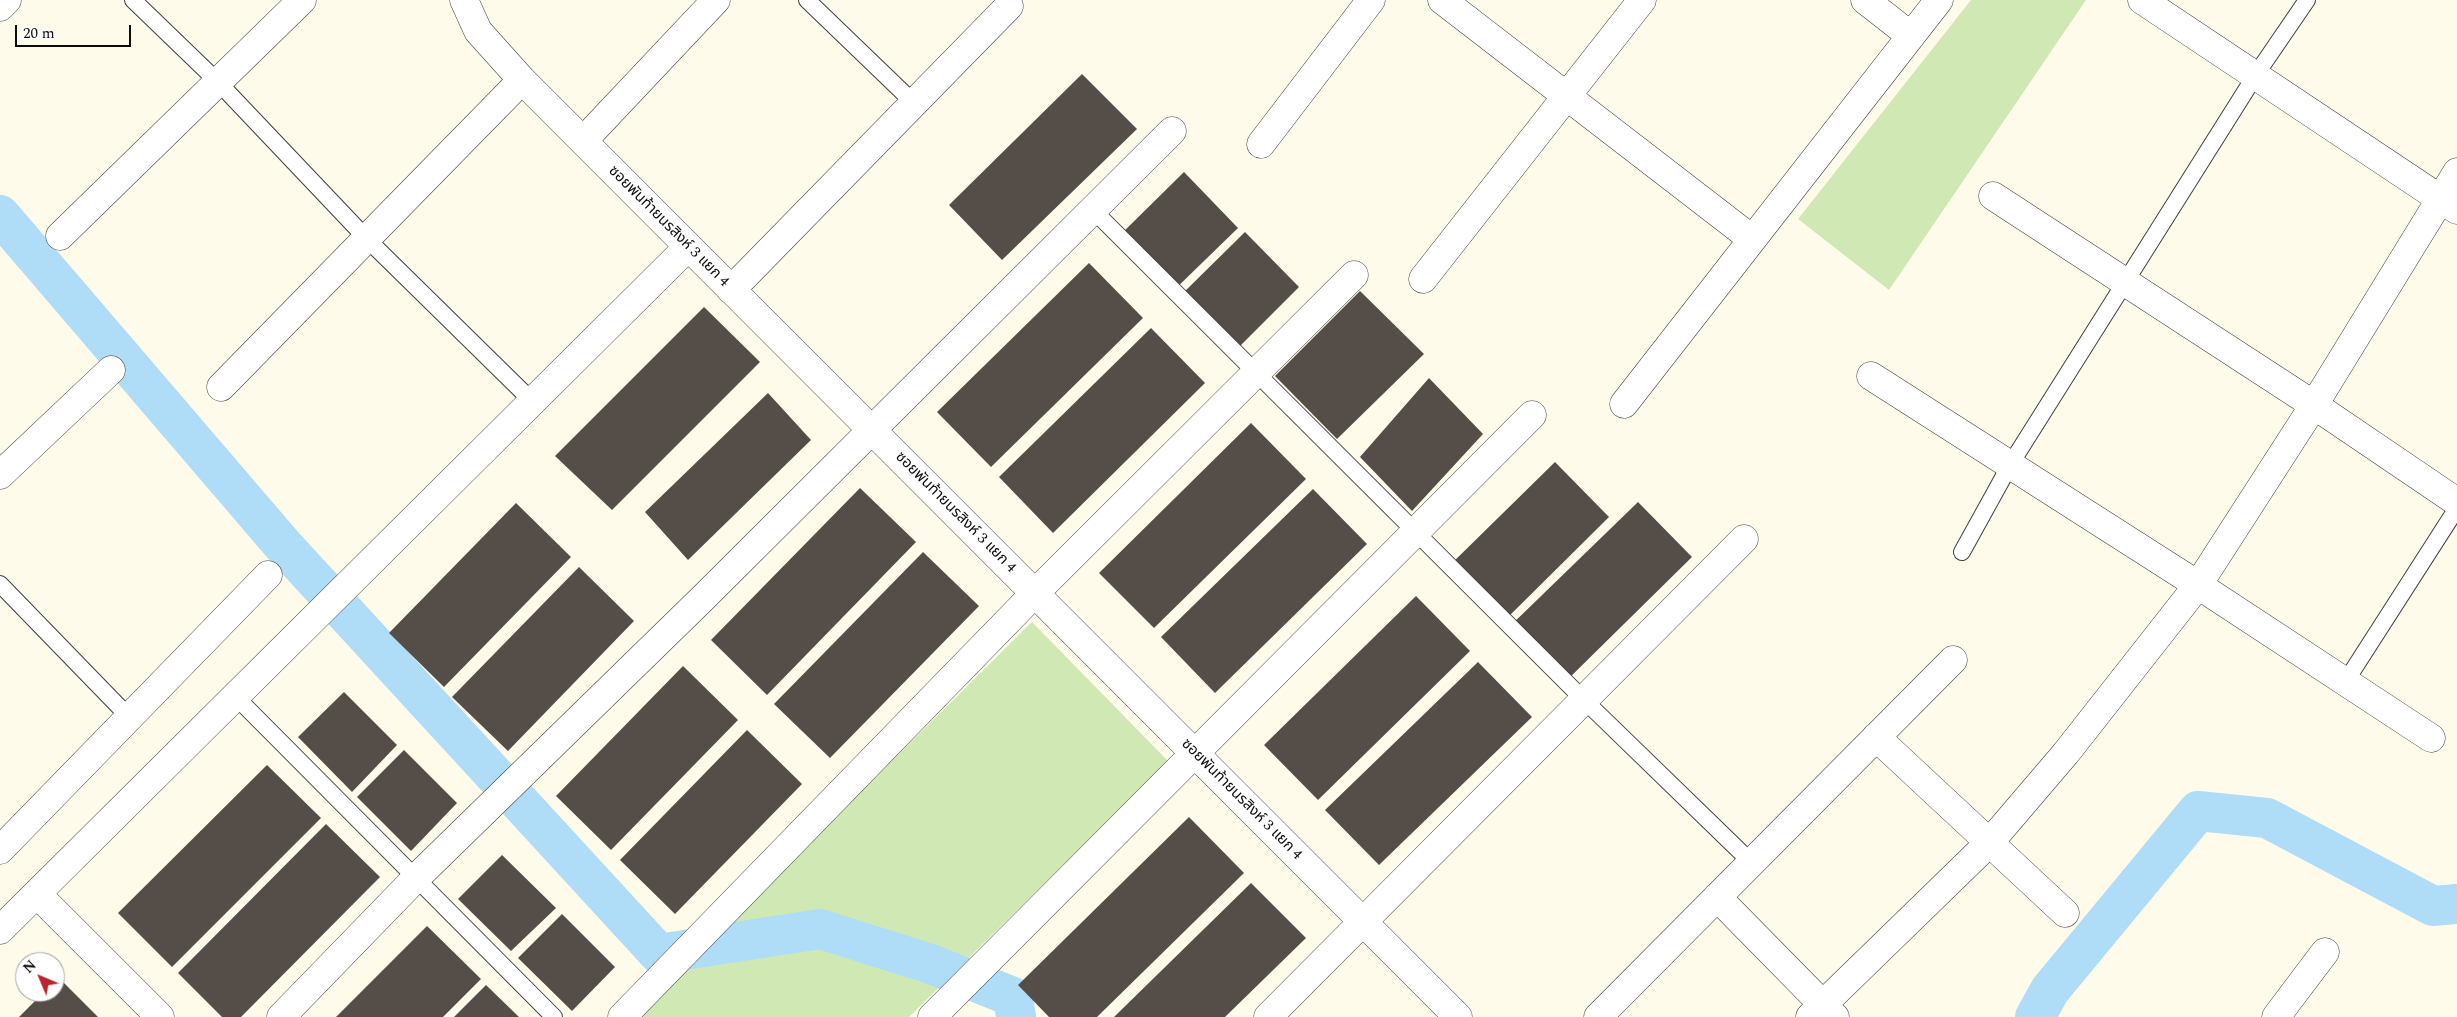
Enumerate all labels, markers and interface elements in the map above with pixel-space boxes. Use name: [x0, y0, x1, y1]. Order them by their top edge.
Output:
scale bar: [18, 15, 134, 47]
text: 20 m: [23, 22, 55, 45]
street label: ซอยพันท้ายนรสิงห์ 3 แยก 4: [604, 163, 732, 291]
street label: ซอยพันท้ายนรสิงห์ 3 แยก 4: [891, 449, 1019, 577]
street label: ซอยพันท้ายนรสิงห์ 3 แยก 4: [1177, 736, 1305, 864]
north arrow: [15, 952, 65, 1002]
text: N: [18, 955, 41, 978]

